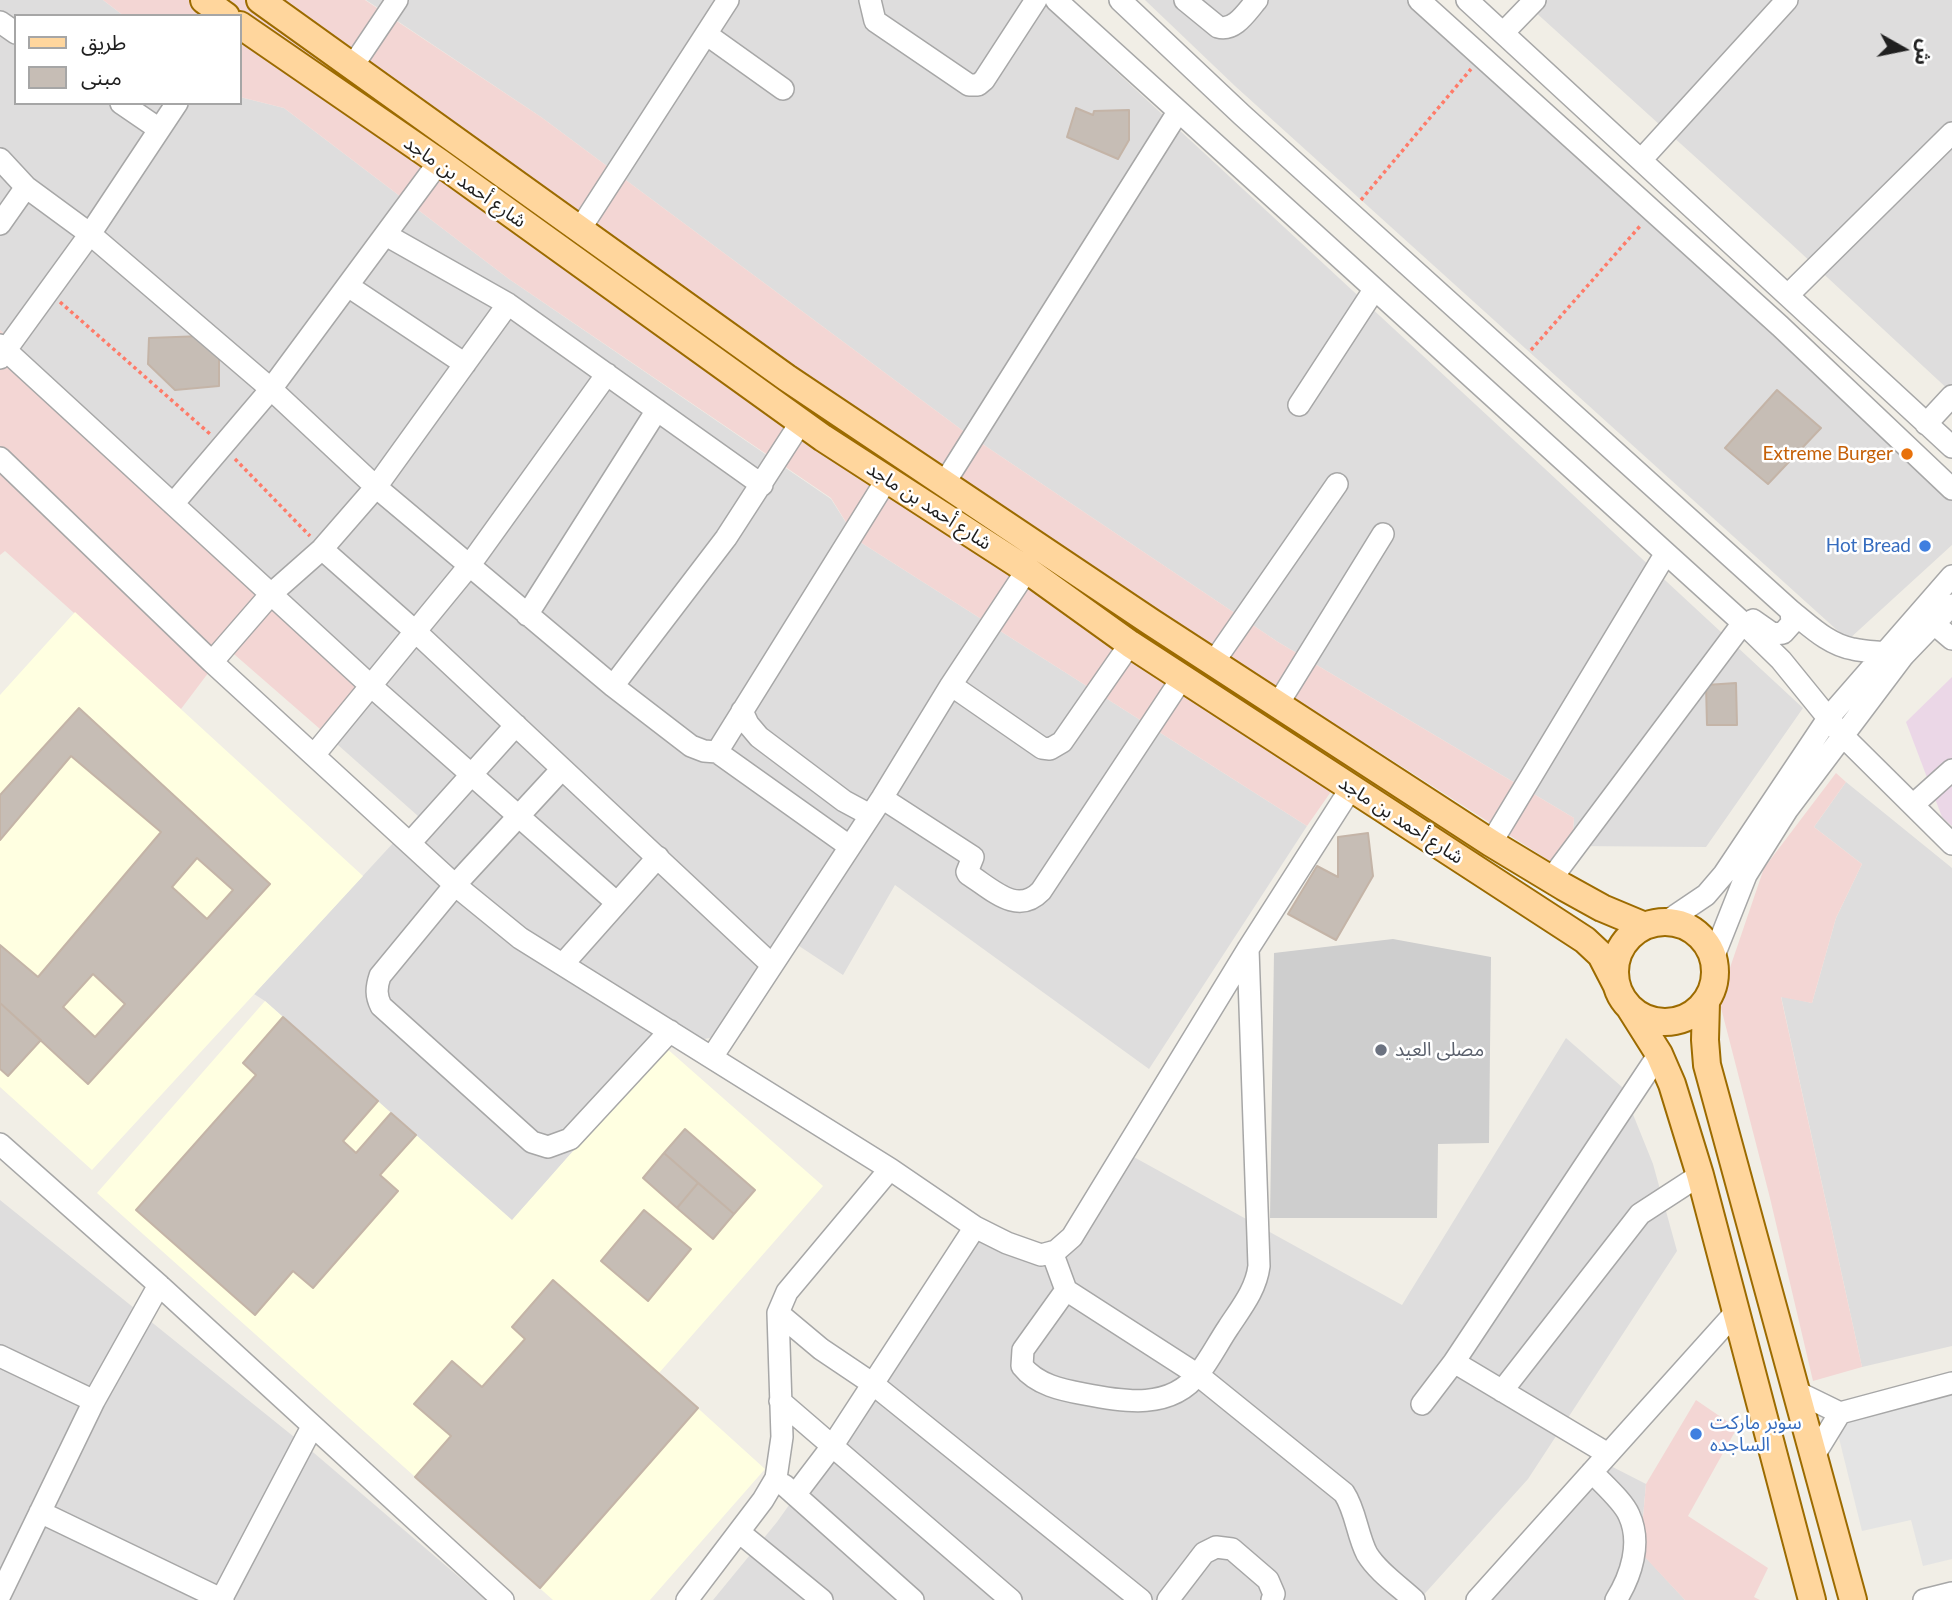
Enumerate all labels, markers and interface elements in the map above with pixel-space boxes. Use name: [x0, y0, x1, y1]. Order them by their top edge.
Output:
legend: [14, 14, 242, 105]
north arrow: [1868, 14, 1938, 84]
text: طريق: [81, 29, 126, 54]
text: ش: [1911, 38, 1938, 67]
text: مبنى: [81, 64, 122, 89]
street label: شارع أحمد بن ماجد: [399, 131, 531, 233]
place label: Extreme Burger: [1763, 443, 1893, 465]
marker: Extreme Burger: [1899, 446, 1915, 462]
street label: شارع أحمد بن ماجد: [862, 457, 996, 555]
place label: Hot Bread: [1826, 535, 1911, 557]
marker: Hot Bread: [1917, 538, 1933, 554]
street label: شارع أحمد بن ماجد: [1334, 771, 1468, 869]
place label: مصلى العيد: [1395, 1039, 1484, 1061]
marker: مصلى العيد: [1373, 1042, 1389, 1058]
place label: سوبر ماركت الساجده: [1710, 1412, 1802, 1456]
marker: سوبر ماركت الساجده: [1688, 1426, 1704, 1442]

